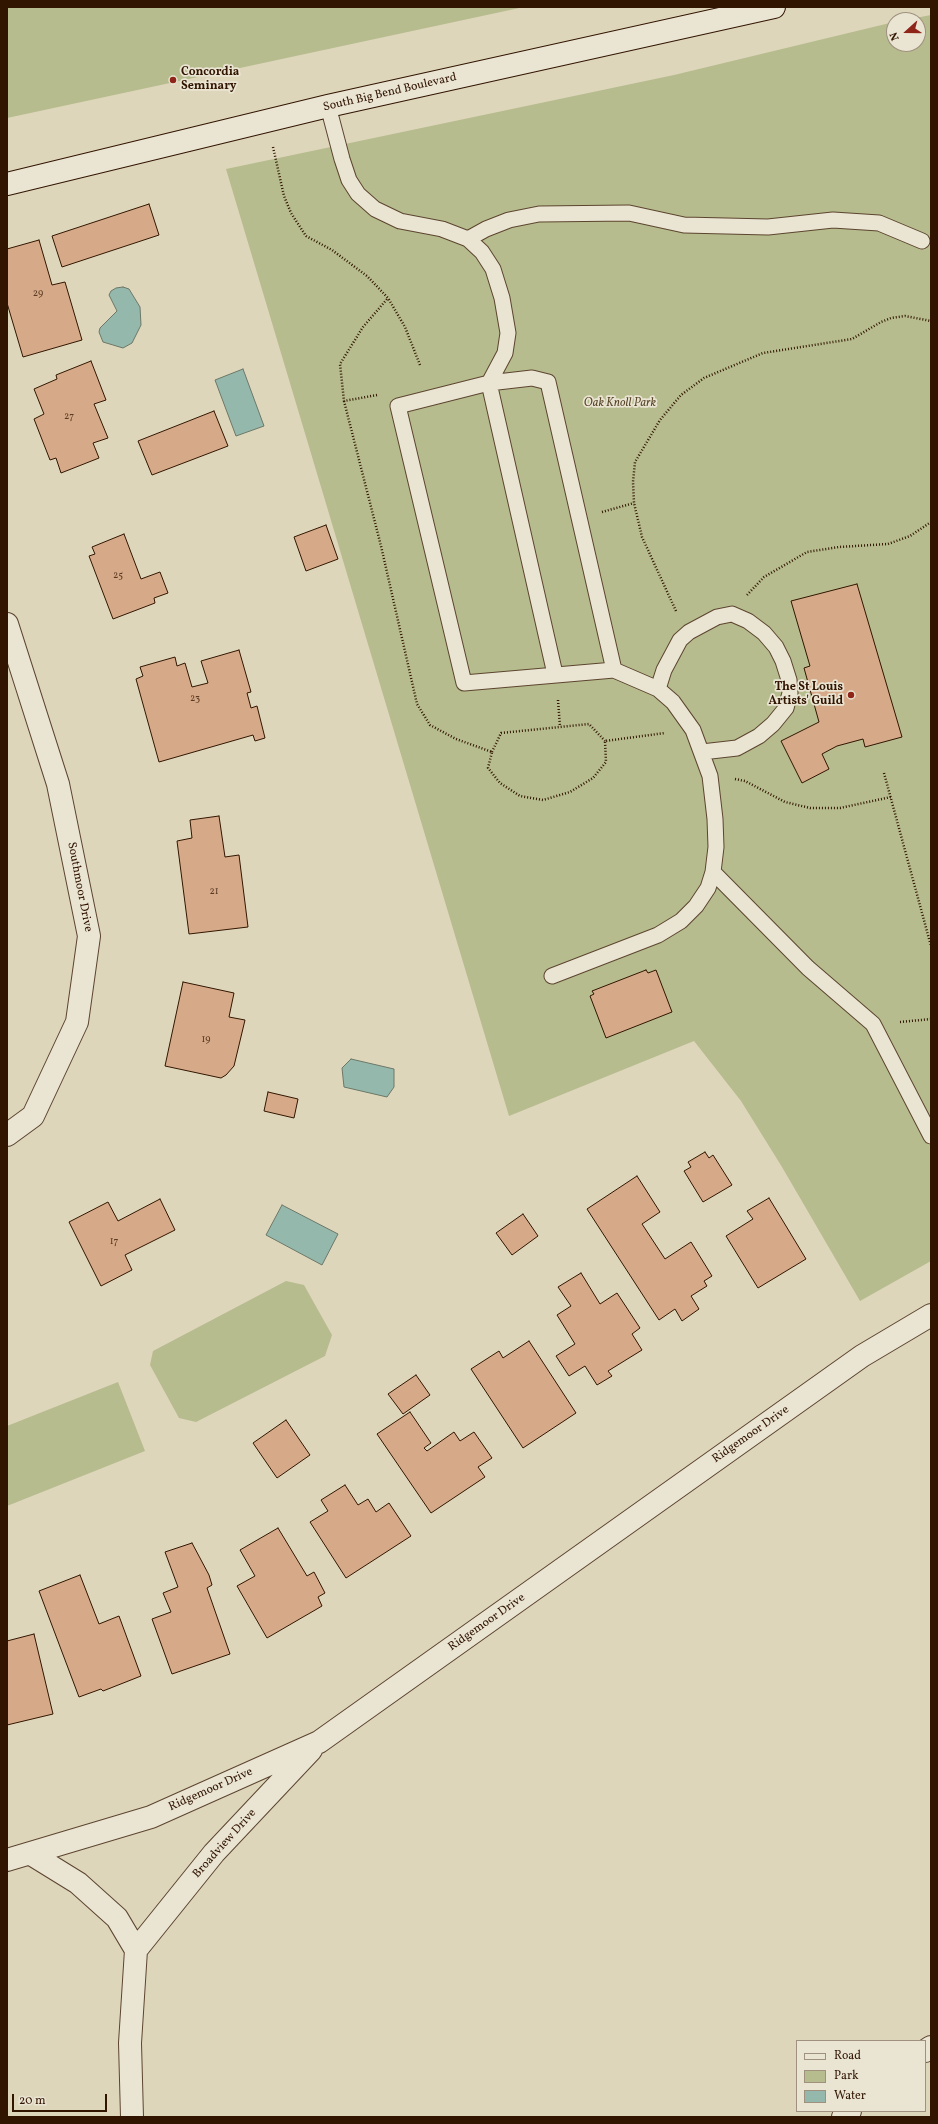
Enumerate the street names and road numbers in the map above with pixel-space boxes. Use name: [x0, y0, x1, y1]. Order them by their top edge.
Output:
street label: South Big Bend Boulevard: [322, 71, 458, 115]
street label: Southmoor Drive: [63, 841, 95, 933]
street label: Ridgemoor Drive: [710, 1403, 792, 1467]
street label: Ridgemoor Drive: [446, 1591, 528, 1655]
street label: Ridgemoor Drive: [167, 1765, 255, 1815]
street label: Broadview Drive: [190, 1806, 260, 1882]

